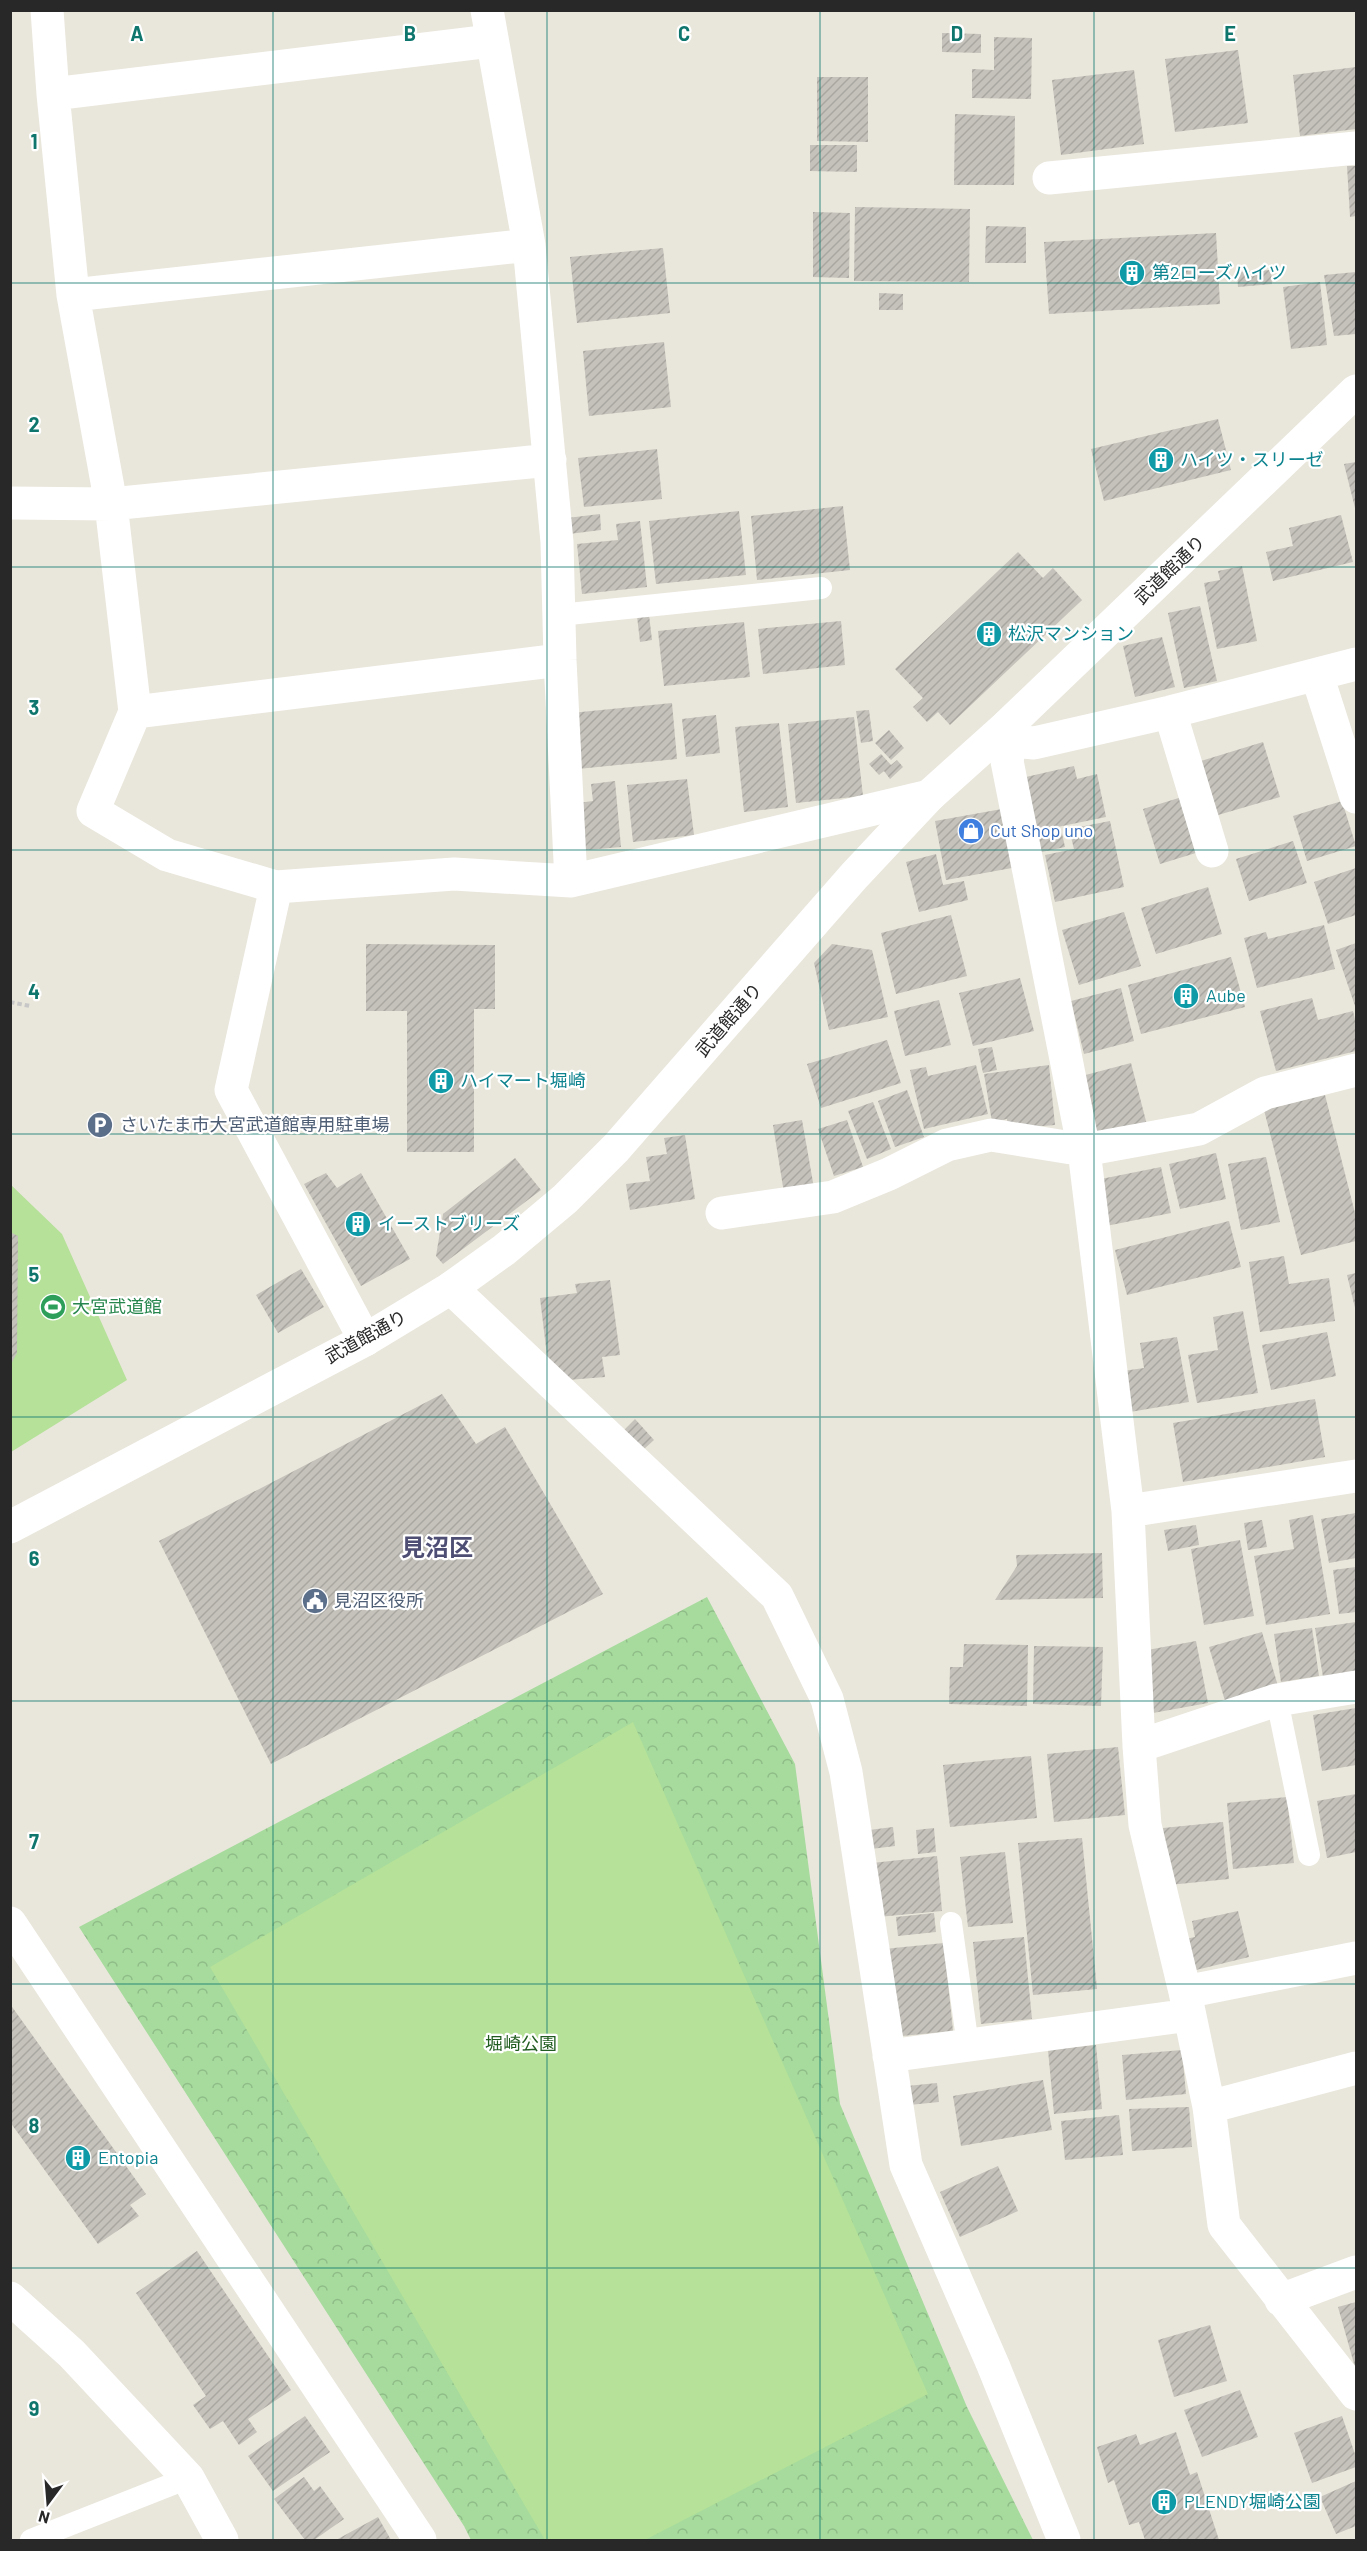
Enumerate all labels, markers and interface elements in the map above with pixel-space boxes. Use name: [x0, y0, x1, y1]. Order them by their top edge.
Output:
text: A: [130, 21, 144, 45]
text: B: [404, 21, 416, 45]
text: C: [678, 21, 690, 45]
text: D: [951, 21, 963, 45]
text: E: [1224, 21, 1236, 45]
text: 1: [30, 129, 38, 153]
building icon: 第2ローズハイツ: [1117, 258, 1147, 288]
place label: 第2ローズハイツ: [1152, 261, 1286, 283]
text: 2: [28, 412, 40, 436]
building icon: ハイツ・スリーゼ: [1146, 445, 1176, 475]
place label: ハイツ・スリーゼ: [1180, 448, 1324, 470]
street label: 武道館通り: [1129, 530, 1209, 608]
building icon: 松沢マンション: [974, 619, 1004, 649]
place label: 松沢マンション: [1008, 622, 1134, 644]
text: 3: [29, 695, 39, 719]
shop icon: Cut Shop uno: [956, 816, 986, 846]
place label: Cut Shop uno: [990, 819, 1093, 841]
street label: 武道館通り: [690, 978, 766, 1061]
text: 4: [28, 979, 40, 1003]
building icon: Aube: [1171, 981, 1201, 1011]
place label: Aube: [1206, 984, 1246, 1006]
building icon: ハイマート堀崎: [426, 1066, 456, 1096]
place label: ハイマート堀崎: [460, 1069, 586, 1091]
parking icon: さいたま市大宮武道館専用駐車場: [85, 1110, 115, 1140]
place label: さいたま市大宮武道館専用駐車場: [120, 1113, 389, 1135]
building icon: イーストブリーズ: [343, 1209, 373, 1239]
place label: イーストブリーズ: [378, 1212, 520, 1234]
text: 5: [29, 1262, 40, 1286]
sports icon: 大宮武道館: [38, 1292, 68, 1322]
place label: 大宮武道館: [72, 1295, 162, 1317]
street label: 武道館通り: [321, 1305, 410, 1368]
district label: 見沼区: [401, 1532, 473, 1561]
text: 6: [29, 1546, 40, 1570]
public building icon: 見沼区役所: [300, 1586, 330, 1616]
place label: 見沼区役所: [334, 1589, 424, 1611]
text: 7: [29, 1829, 39, 1853]
park label: 堀崎公園: [485, 2032, 557, 2054]
text: 8: [29, 2113, 40, 2137]
building icon: Entopia: [63, 2143, 93, 2173]
place label: Entopia: [98, 2146, 158, 2168]
text: 9: [29, 2396, 39, 2420]
north arrow: [18, 2473, 78, 2533]
building icon: PLENDY堀崎公園: [1149, 2487, 1179, 2517]
place label: PLENDY堀崎公園: [1184, 2490, 1321, 2512]
text: N: [36, 2507, 51, 2528]

